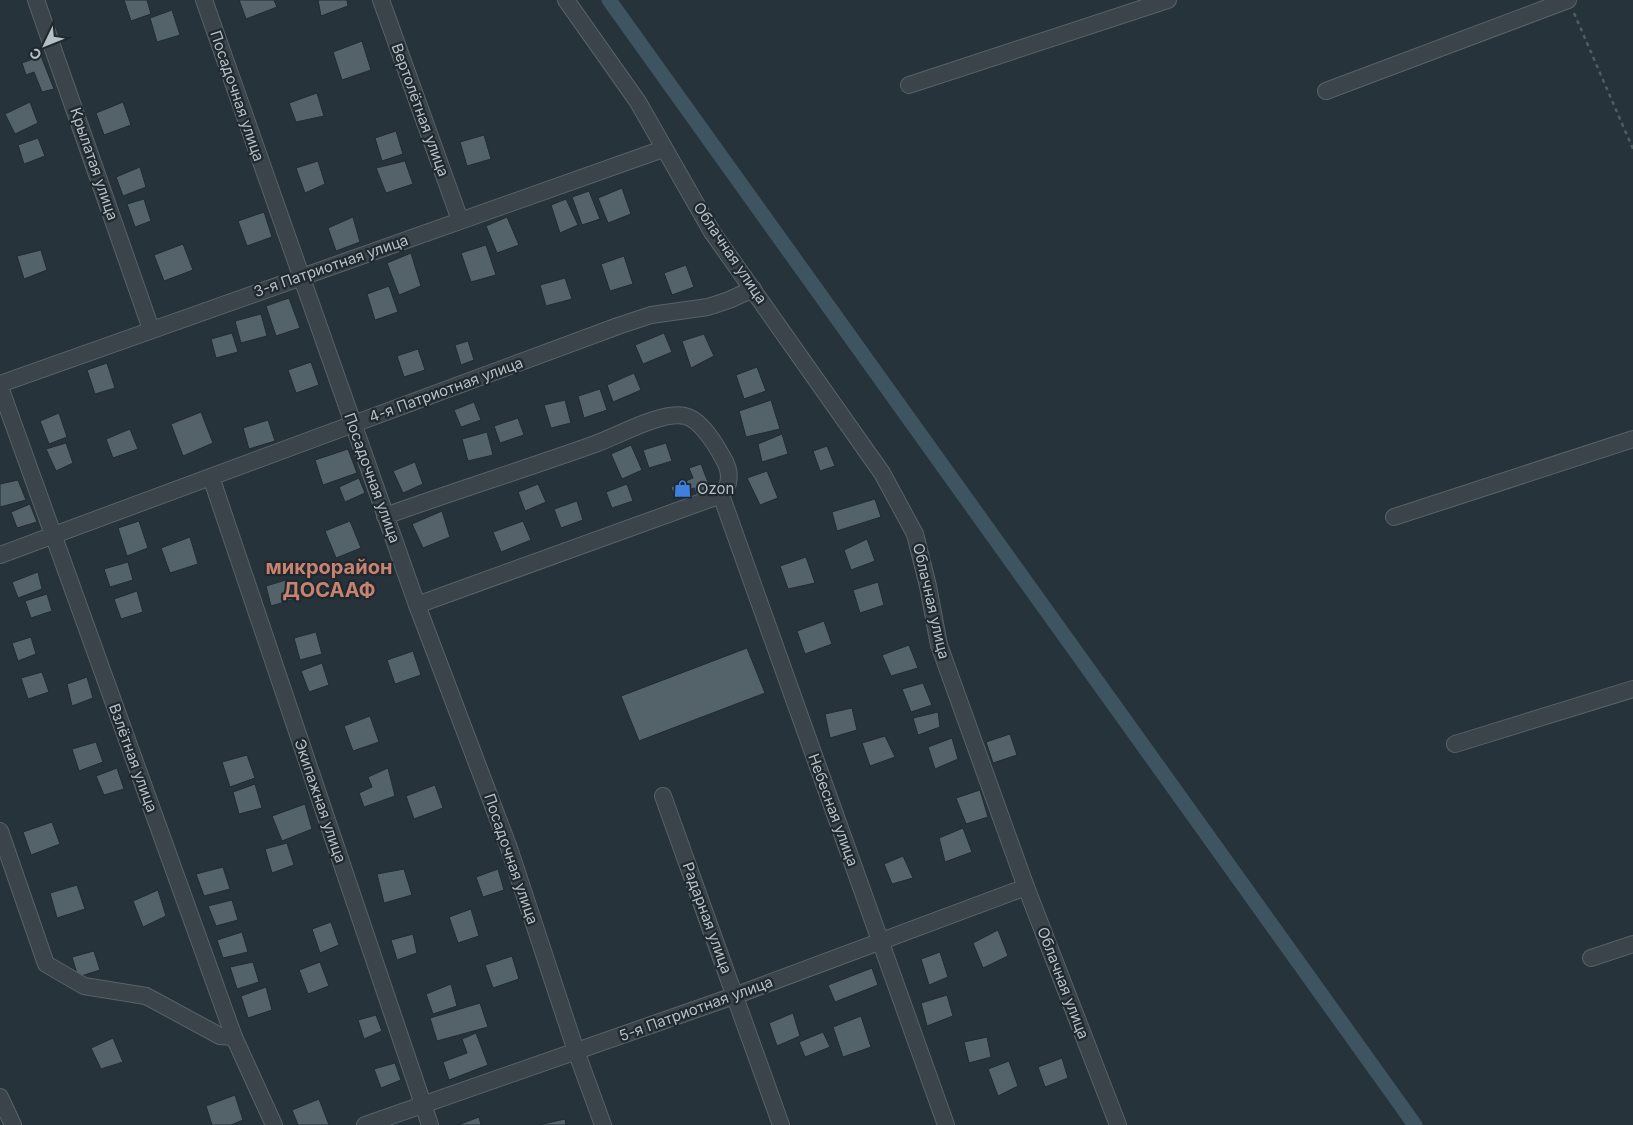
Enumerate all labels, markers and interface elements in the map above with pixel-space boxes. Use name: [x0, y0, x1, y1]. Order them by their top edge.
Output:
north arrow: [20, 20, 70, 70]
street label: Посадочная улица: [206, 28, 269, 164]
street label: Вертолётная улица: [388, 41, 453, 179]
text: С: [25, 45, 45, 64]
street label: Крылатая улица: [66, 105, 123, 223]
street label: Облачная улица: [689, 198, 771, 307]
street label: 3-я Патриотная улица: [251, 230, 411, 301]
street label: 4-я Патриотная улица: [366, 353, 525, 426]
street label: Посадочная улица: [340, 410, 405, 545]
shop icon: Ozon: [673, 479, 693, 499]
place label: Ozon: [697, 479, 734, 498]
street label: Облачная улица: [909, 541, 954, 661]
district label: микрорайон ДОСААФ: [266, 555, 392, 602]
street label: Взлётная улица: [105, 701, 162, 815]
street label: Экипажная улица: [290, 736, 351, 865]
street label: Небесная улица: [804, 751, 863, 869]
street label: Посадочная улица: [480, 791, 543, 927]
street label: Радарная улица: [678, 859, 736, 976]
street label: Облачная улица: [1033, 924, 1094, 1042]
street label: 5-я Патриотная улица: [616, 972, 775, 1045]

